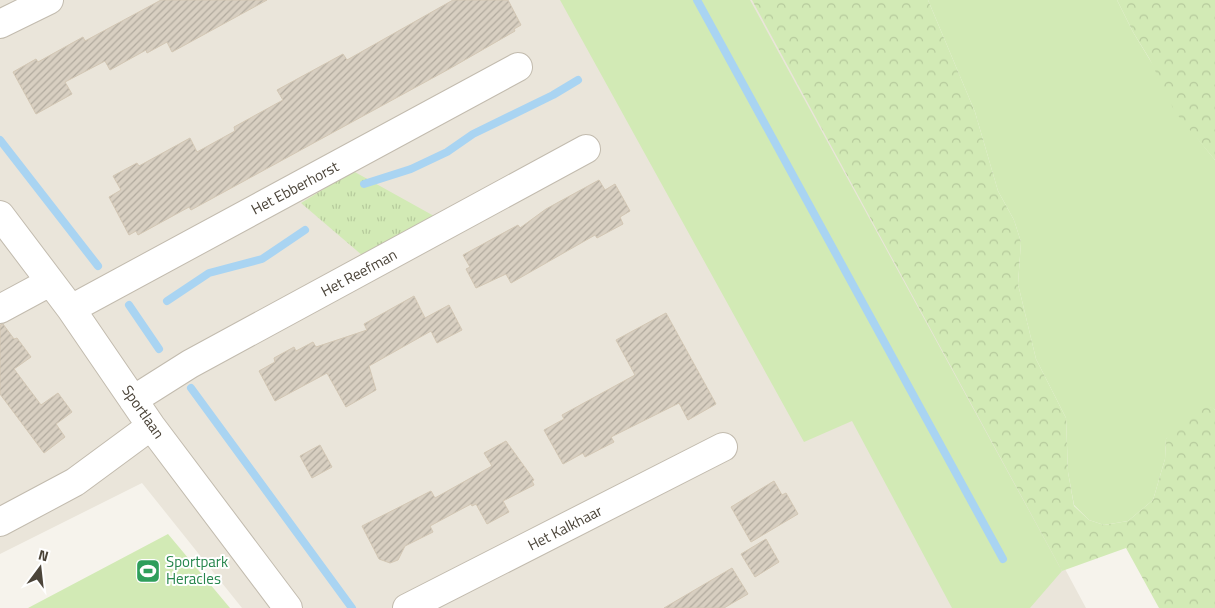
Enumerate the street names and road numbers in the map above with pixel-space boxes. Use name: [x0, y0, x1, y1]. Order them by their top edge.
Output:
street label: Het Ebberhorst: [247, 154, 343, 220]
street label: Het Reefman: [317, 243, 401, 302]
street label: Sportlaan: [117, 380, 170, 443]
street label: Het Kalkhaar: [523, 499, 606, 556]

